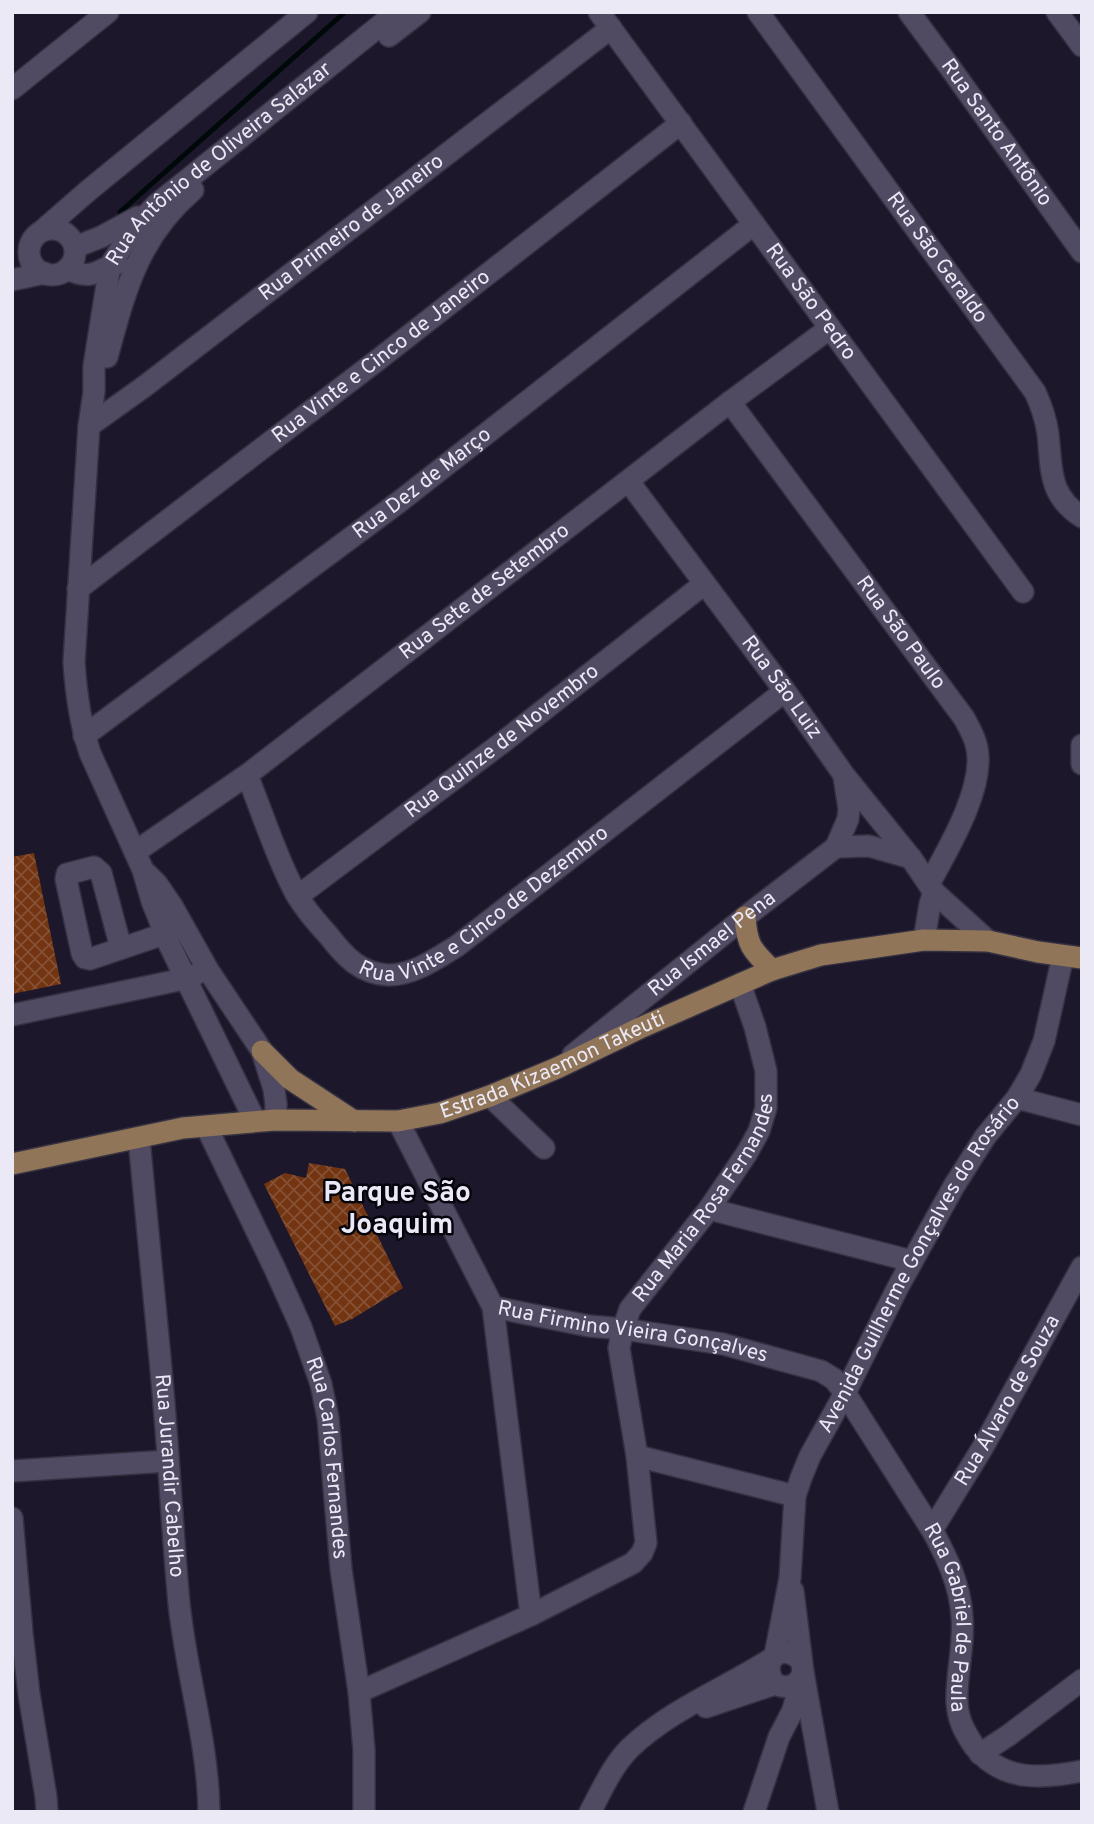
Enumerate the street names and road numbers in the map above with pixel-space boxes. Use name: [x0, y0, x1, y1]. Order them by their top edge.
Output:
street label: Rua Santo Antônio: [935, 54, 1058, 212]
street label: Rua Antônio de Oliveira Salazar: [100, 56, 337, 271]
street label: Rua Primeiro de Janeiro: [253, 148, 449, 307]
street label: Rua São Geraldo: [880, 187, 994, 329]
street label: Rua São Pedro: [759, 238, 863, 366]
street label: Rua Vinte e Cinco de Janeiro: [266, 264, 496, 449]
street label: Rua Dez de Março: [347, 421, 497, 545]
street label: Rua Sete de Setembro: [394, 517, 575, 666]
street label: Rua São Paulo: [850, 570, 952, 695]
street label: Rua São Luiz: [735, 630, 828, 745]
street label: Rua Quinze de Novembro: [399, 658, 605, 825]
street label: Rua Vinte e Cinco de Dezembro: [354, 820, 614, 989]
street label: Rua Ismael Pena: [643, 885, 781, 1003]
street label: Estrada Kizaemon Takeuti: [436, 1005, 669, 1126]
street label: Avenida Guilherme Gonçalves do Rosário: [812, 1091, 1026, 1438]
street label: Rua Maria Rosa Fernandes: [627, 1093, 780, 1308]
street label: Rua Firmino Vieira Gonçalves: [495, 1295, 771, 1369]
street label: Rua Álvaro de Souza: [949, 1310, 1066, 1491]
street label: Rua Carlos Fernandes: [299, 1353, 354, 1560]
street label: Rua Jurandir Cabelho: [148, 1373, 190, 1578]
street label: Rua Gabriel de Paula: [917, 1518, 976, 1714]

